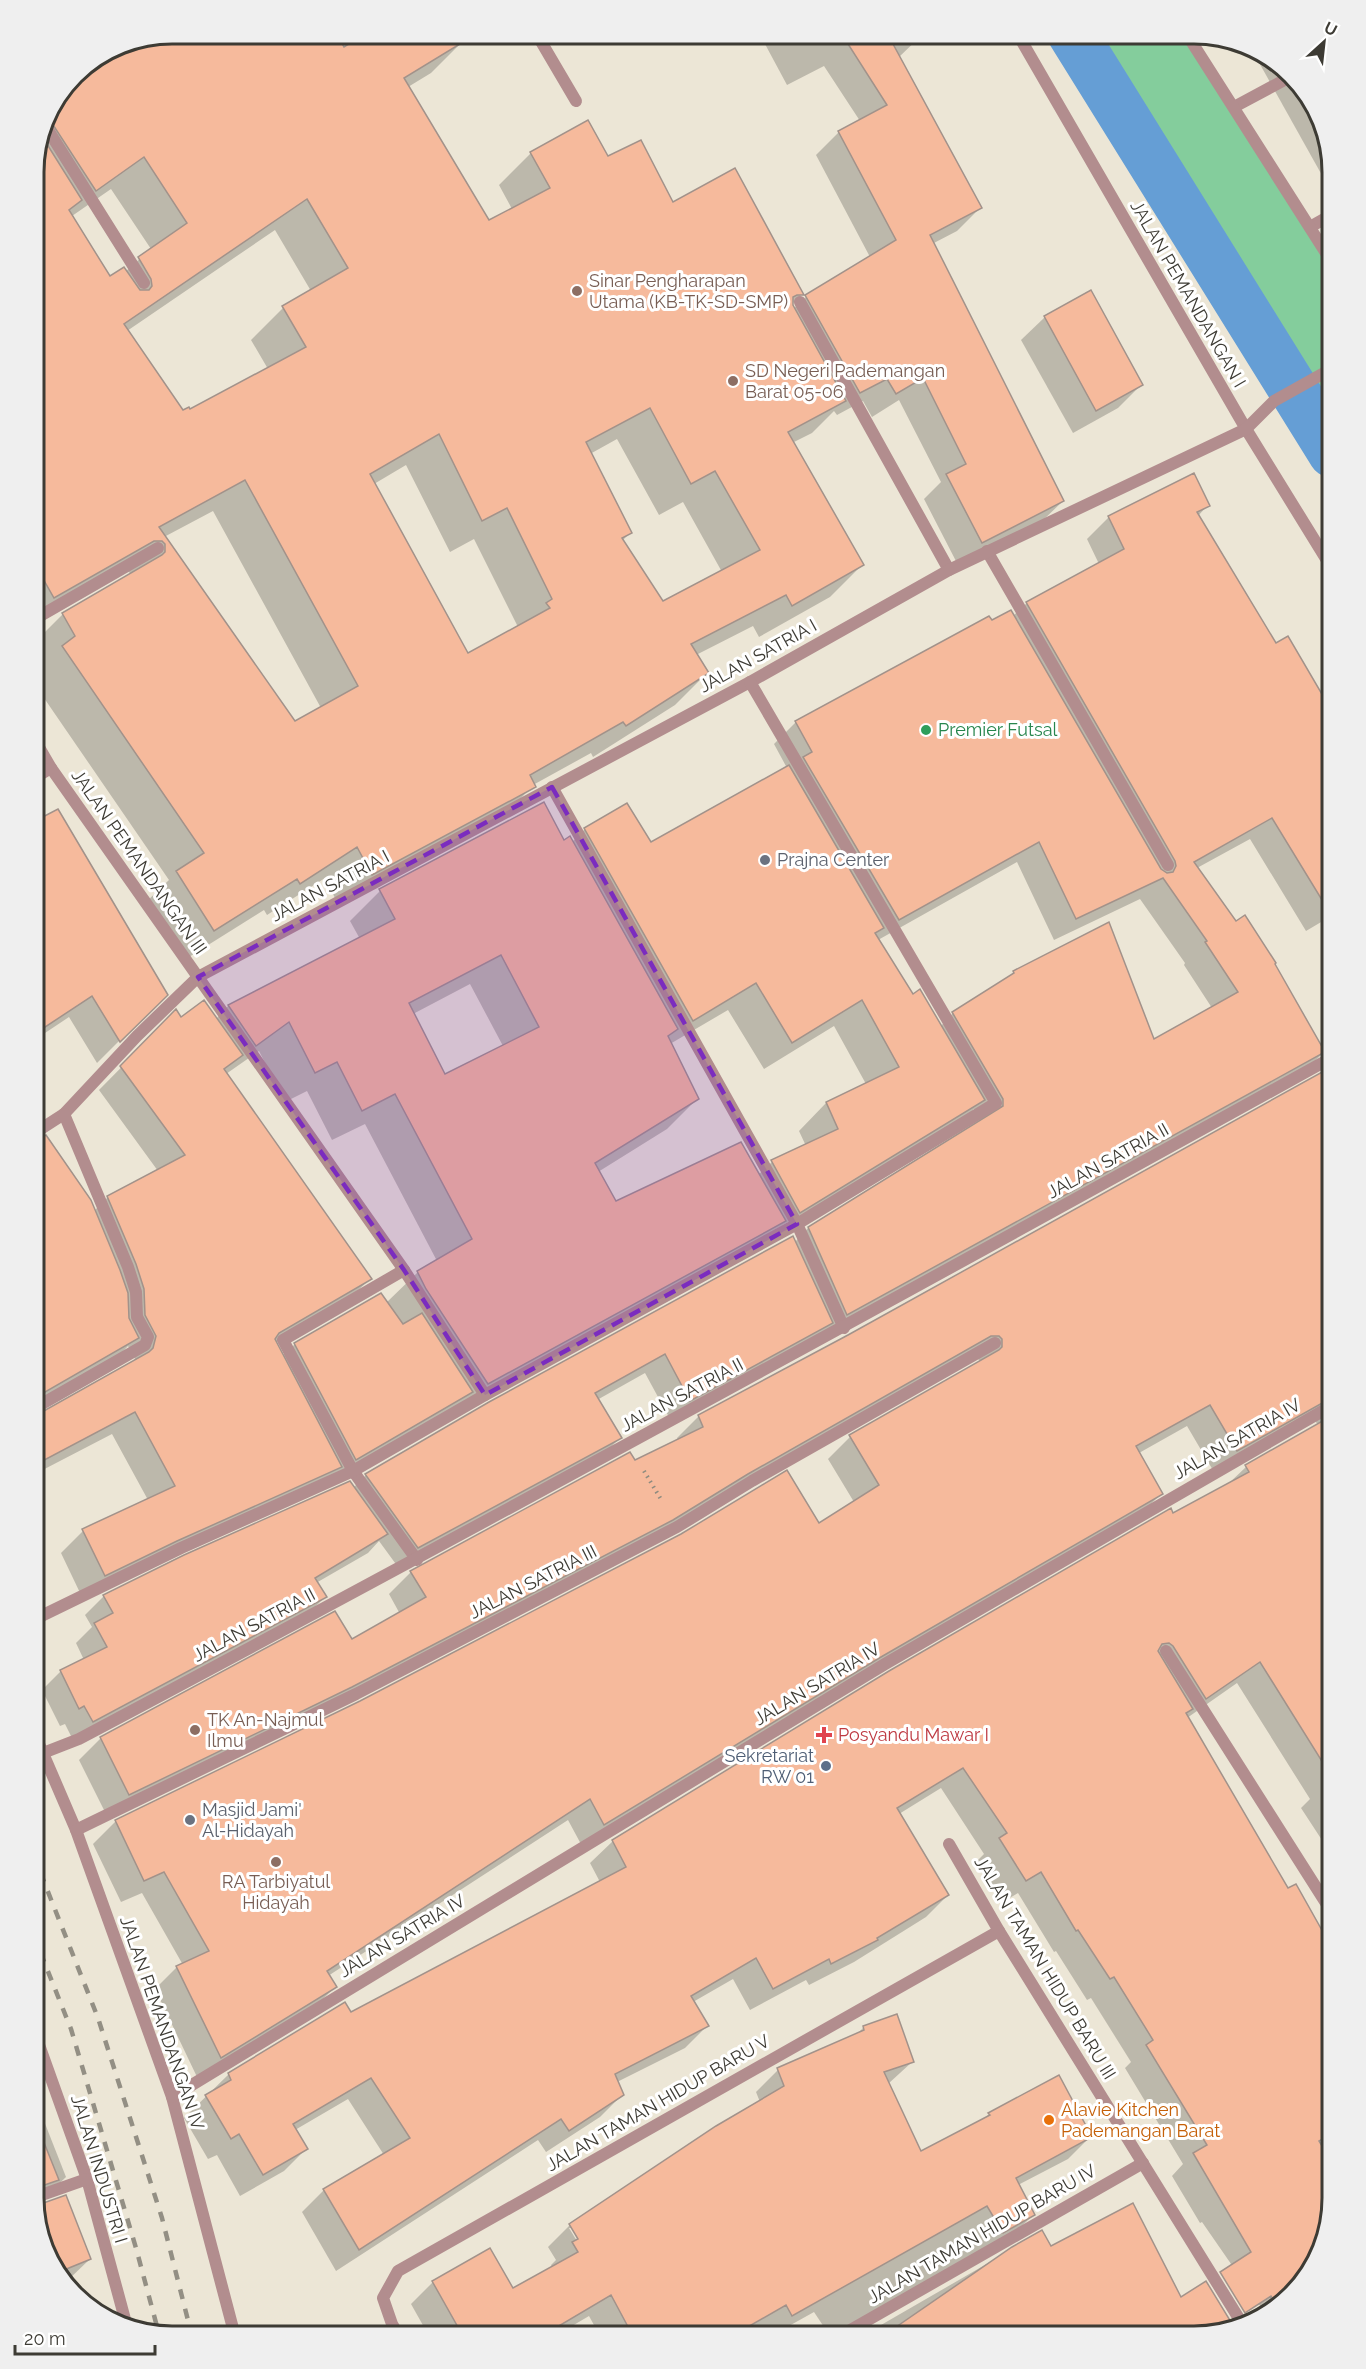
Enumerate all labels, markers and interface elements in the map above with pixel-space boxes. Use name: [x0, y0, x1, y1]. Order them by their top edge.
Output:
north arrow: [1294, 12, 1354, 72]
text: U: [1321, 18, 1340, 40]
street label: JALAN PEMANDANGAN I: [1126, 197, 1251, 391]
place label: Sinar Pengharapan Utama (KB-TK-SD-SMP): [589, 270, 788, 312]
marker: Sinar Pengharapan Utama (KB-TK-SD-SMP): [570, 284, 584, 298]
place label: SD Negeri Pademangan Barat 05-06: [745, 360, 945, 402]
marker: SD Negeri Pademangan Barat 05-06: [726, 374, 740, 388]
street label: JALAN SATRIA I: [695, 615, 820, 697]
place label: Premier Futsal: [938, 719, 1058, 740]
marker: Premier Futsal: [919, 723, 933, 737]
street label: JALAN PEMANDANGAN III: [67, 765, 211, 958]
street label: JALAN SATRIA I: [267, 845, 393, 926]
place label: Prajna Center: [777, 849, 890, 870]
marker: Prajna Center: [758, 853, 772, 867]
street label: JALAN SATRIA II: [1043, 1118, 1172, 1203]
street label: JALAN SATRIA II: [617, 1353, 747, 1436]
street label: JALAN SATRIA IV: [1169, 1394, 1304, 1484]
street label: JALAN SATRIA III: [466, 1540, 600, 1623]
street label: JALAN SATRIA II: [189, 1583, 319, 1666]
street label: JALAN SATRIA IV: [750, 1638, 884, 1730]
place label: TK An-Najmul Ilmu: [207, 1709, 324, 1751]
marker: TK An-Najmul Ilmu: [188, 1723, 202, 1737]
place label: Posyandu Mawar I: [838, 1724, 989, 1745]
marker: Posyandu Mawar I: [815, 1726, 833, 1744]
place label: Sekretariat RW 01: [725, 1745, 814, 1787]
marker: Sekretariat RW 01: [819, 1759, 833, 1773]
place label: Masjid Jami' Al-Hidayah: [202, 1799, 302, 1841]
marker: Masjid Jami' Al-Hidayah: [183, 1813, 197, 1827]
street label: JALAN TAMAN HIDUP BARU III: [970, 1853, 1120, 2083]
marker: RA Tarbiyatul Hidayah: [269, 1855, 283, 1869]
place label: RA Tarbiyatul Hidayah: [222, 1871, 330, 1913]
street label: JALAN SATRIA IV: [335, 1890, 469, 1982]
street label: JALAN PEMANDANGAN IV: [116, 1913, 209, 2132]
street label: JALAN TAMAN HIDUP BARU V: [542, 2030, 773, 2175]
street label: JALAN INDUSTRI I: [67, 2092, 132, 2245]
place label: Alavie Kitchen Pademangan Barat: [1061, 2099, 1220, 2141]
marker: Alavie Kitchen Pademangan Barat: [1042, 2113, 1056, 2127]
street label: JALAN TAMAN HIDUP BARU IV: [864, 2160, 1099, 2308]
scale bar: [15, 2318, 154, 2356]
text: 20 m: [24, 2328, 66, 2349]

